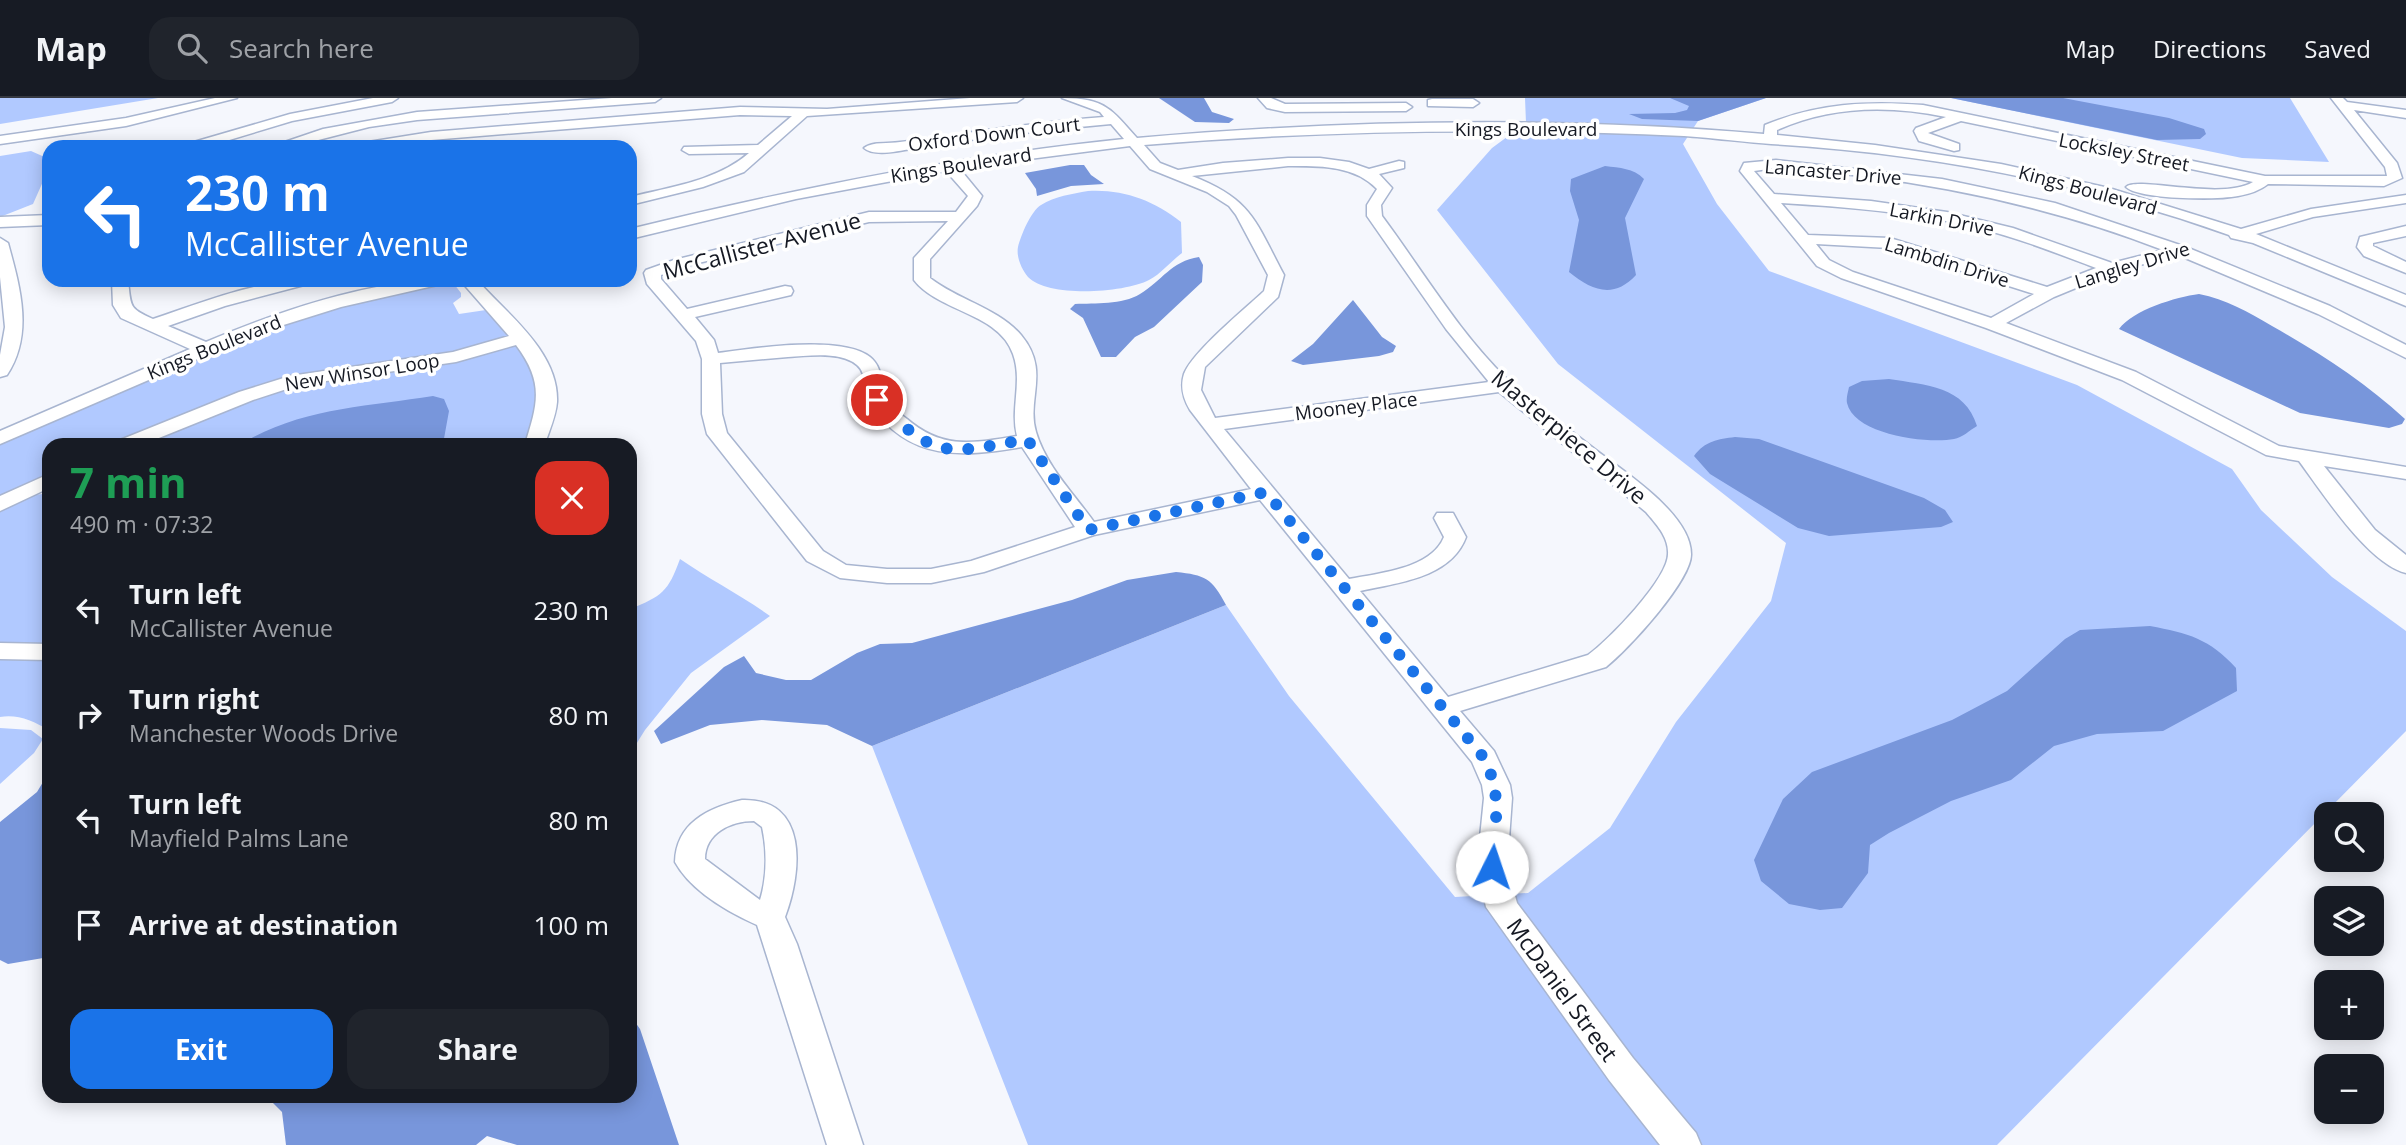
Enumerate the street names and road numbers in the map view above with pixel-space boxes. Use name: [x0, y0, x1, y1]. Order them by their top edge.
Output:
street label: Oxford Down Court: [907, 111, 1082, 157]
street label: Kings Boulevard: [1455, 116, 1597, 142]
street label: Locksley Street: [2056, 127, 2192, 177]
street label: Kings Boulevard: [889, 141, 1033, 189]
street label: Lancaster Drive: [1763, 153, 1903, 191]
street label: Kings Boulevard: [2016, 159, 2160, 221]
street label: Larkin Drive: [1887, 196, 1997, 242]
street label: McCallister Avenue: [659, 203, 864, 287]
street label: Lambdin Drive: [1881, 231, 2013, 293]
street label: Langley Drive: [2071, 235, 2193, 295]
street label: Kings Boulevard: [143, 308, 285, 386]
street label: New Winsor Loop: [283, 347, 441, 397]
street label: Masterpiece Drive: [1485, 362, 1654, 511]
street label: Mooney Place: [1293, 386, 1419, 426]
street label: McDaniel Street: [1500, 911, 1626, 1068]

